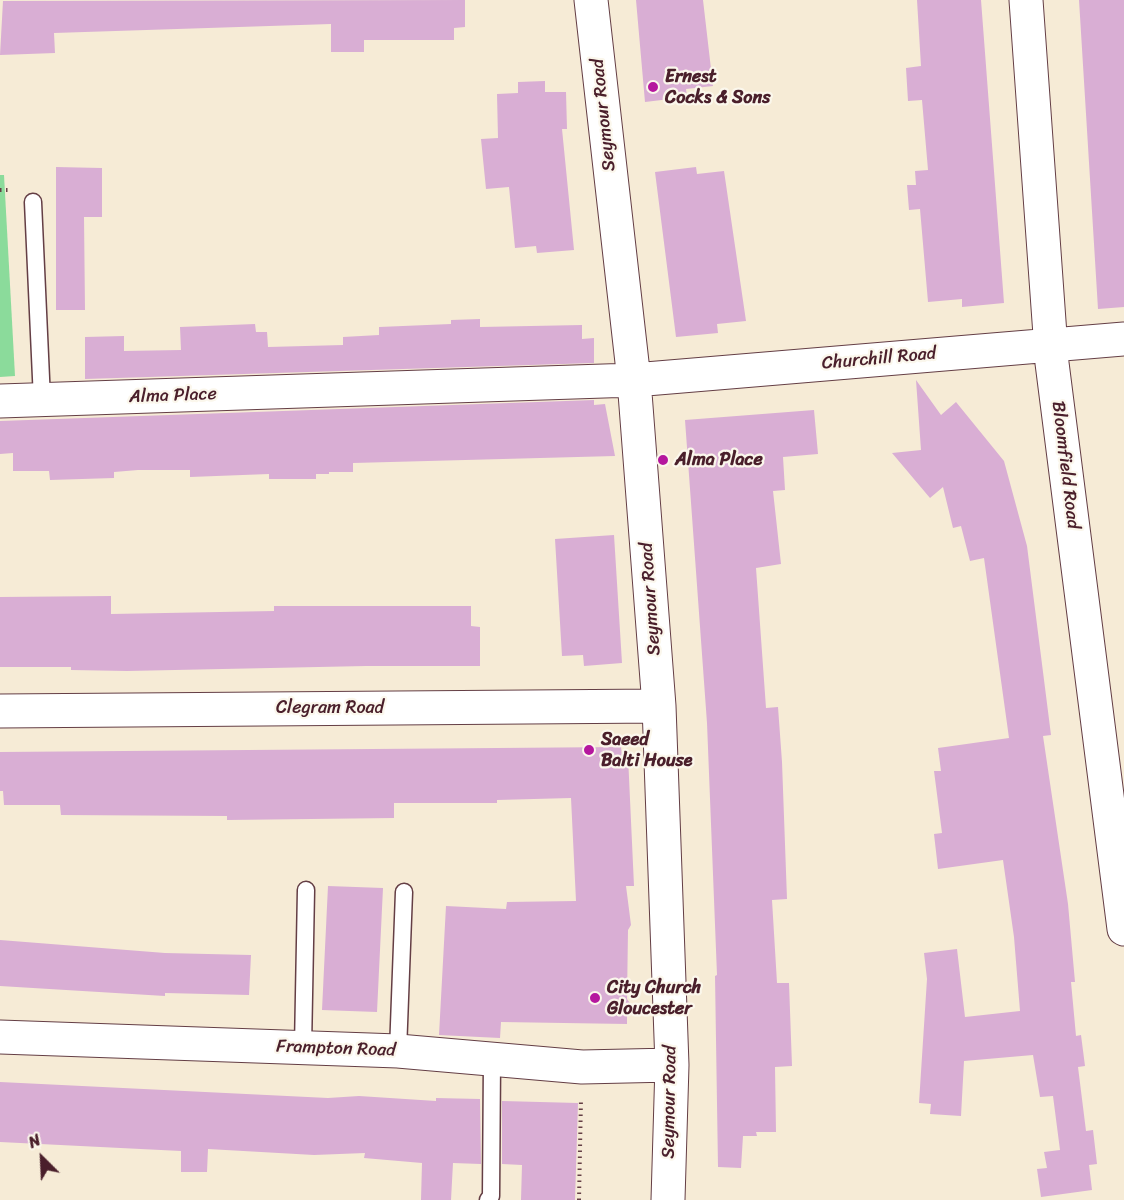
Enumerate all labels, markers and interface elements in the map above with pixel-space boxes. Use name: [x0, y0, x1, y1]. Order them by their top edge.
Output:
street label: Seymour Road: [587, 58, 621, 172]
place label: Ernest Cocks & Sons: [665, 66, 770, 109]
marker: Ernest Cocks & Sons: [646, 80, 660, 94]
street label: Churchill Road: [821, 343, 937, 375]
street label: Alma Place: [129, 384, 217, 408]
street label: Bloomfield Road: [1046, 400, 1084, 530]
place label: Alma Place: [675, 449, 763, 471]
marker: Alma Place: [656, 453, 670, 467]
street label: Seymour Road: [636, 542, 666, 656]
street label: Clegram Road: [276, 697, 384, 719]
place label: Saeed Balti House: [601, 729, 693, 771]
marker: Saeed Balti House: [582, 743, 596, 757]
place label: City Church Gloucester: [607, 977, 701, 1020]
marker: City Church Gloucester: [588, 991, 602, 1005]
street label: Frampton Road: [276, 1036, 396, 1062]
street label: Seymour Road: [658, 1045, 682, 1159]
text: N: [24, 1126, 45, 1157]
north arrow: [12, 1128, 72, 1188]

